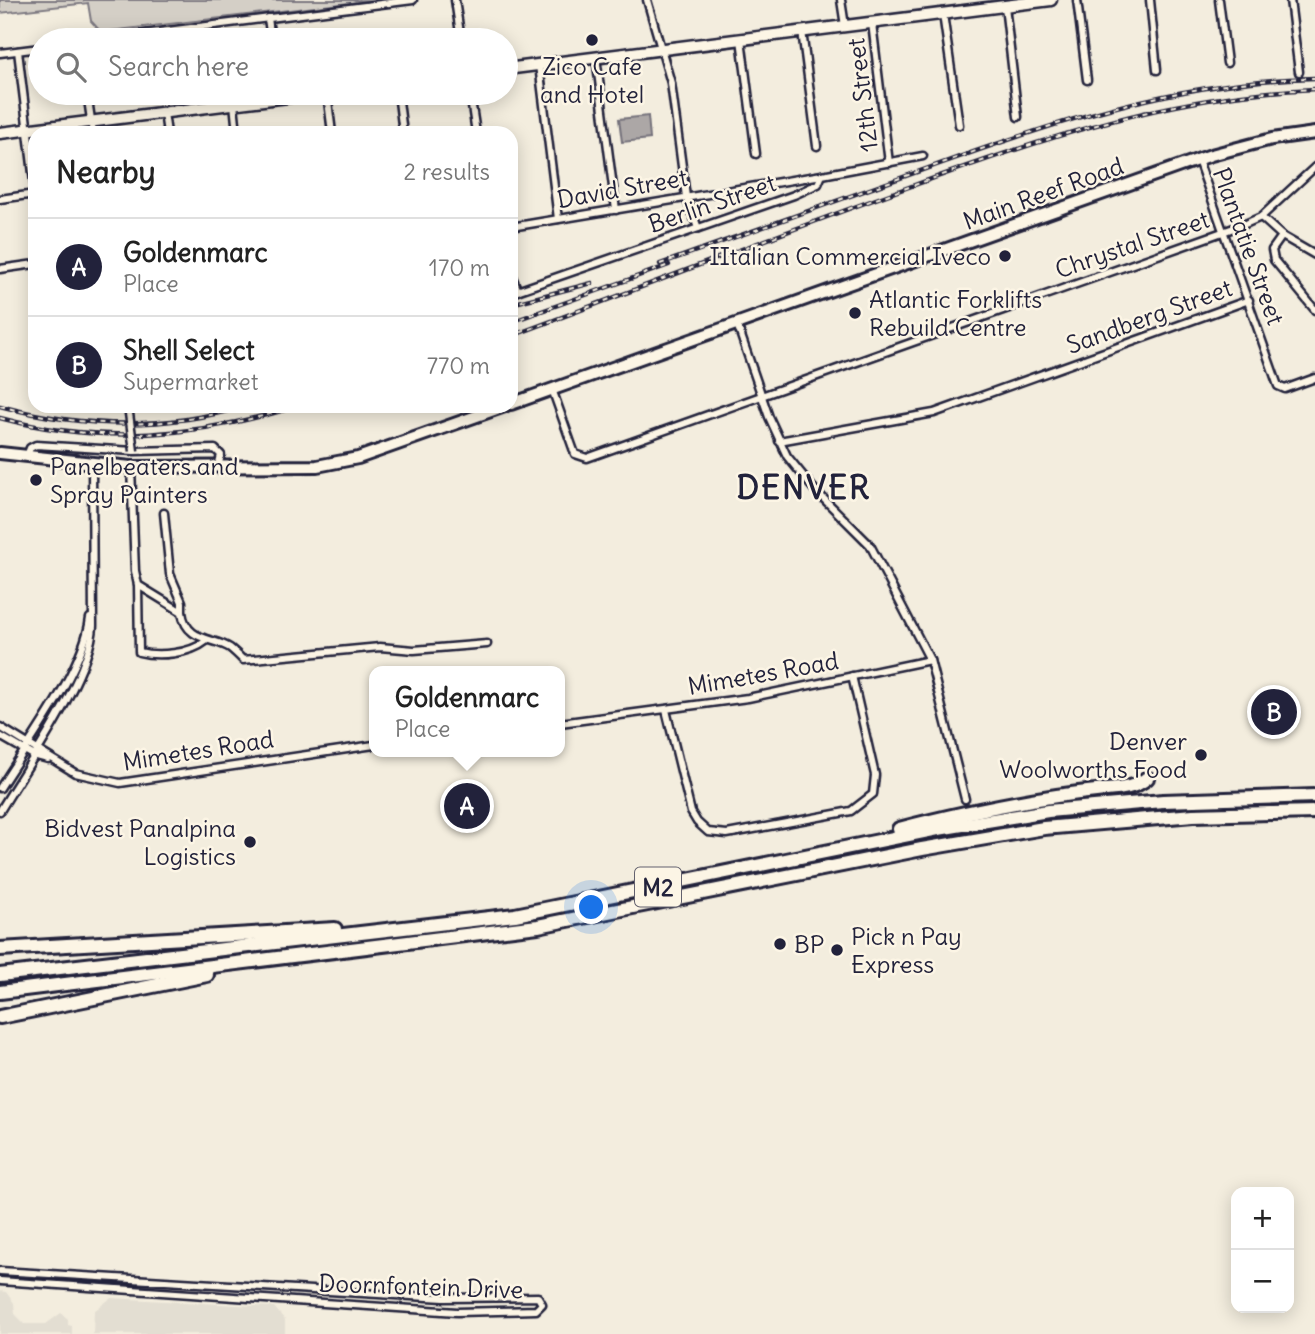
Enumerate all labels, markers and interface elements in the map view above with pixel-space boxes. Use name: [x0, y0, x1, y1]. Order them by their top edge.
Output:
search box: [28, 28, 518, 105]
marker: Zico Cafe and Hotel: [584, 32, 600, 48]
street label: 12th Street: [840, 36, 884, 154]
icon: search: [52, 48, 90, 86]
text: Search here: [108, 50, 249, 83]
place label: Zico Cafe and Hotel: [540, 51, 644, 109]
street label: Main Reef Road: [959, 150, 1127, 236]
text: Nearby: [56, 153, 156, 191]
text: 2 results: [404, 157, 490, 186]
street label: David Street: [555, 162, 689, 214]
street label: Plantatie Street: [1207, 163, 1291, 329]
street label: Berlin Street: [644, 167, 780, 239]
street label: Chrystal Street: [1051, 204, 1213, 284]
text: Goldenmarc: [123, 236, 268, 269]
place label: IItalian Commercial Iveco: [709, 241, 991, 271]
marker: IItalian Commercial Iveco: [997, 248, 1013, 264]
text: A: [72, 253, 86, 282]
text: 170 m: [429, 253, 490, 282]
text: Place: [123, 269, 179, 298]
street label: Sandberg Street: [1062, 272, 1236, 360]
place label: Atlantic Forklifts Rebuild Centre: [869, 284, 1042, 342]
marker: Atlantic Forklifts Rebuild Centre: [847, 305, 863, 321]
text: Shell Select: [123, 334, 255, 367]
text: B: [71, 351, 87, 380]
text: 770 m: [427, 351, 490, 380]
text: Supermarket: [123, 367, 259, 396]
place label: Panelbeaters and Spray Painters: [50, 451, 239, 509]
district label: DENVER: [737, 467, 871, 508]
marker: Panelbeaters and Spray Painters: [28, 472, 44, 488]
street label: Mimetes Road: [685, 645, 841, 701]
popup: [369, 666, 565, 757]
text: Goldenmarc: [395, 681, 539, 714]
pin: B: [1251, 686, 1297, 738]
text: Place: [395, 714, 450, 743]
street label: Mimetes Road: [120, 723, 276, 777]
place label: Denver Woolworths Food: [999, 726, 1187, 784]
marker: Denver Woolworths Food: [1193, 747, 1209, 763]
pin: A: [444, 780, 490, 832]
place label: Bidvest Panalpina Logistics: [44, 813, 236, 871]
marker: Bidvest Panalpina Logistics: [242, 834, 258, 850]
road number: M2: [635, 867, 681, 906]
your location: [574, 890, 608, 924]
place label: Pick n Pay Express: [851, 921, 962, 979]
place label: BP: [794, 929, 824, 959]
marker: BP: [772, 936, 788, 952]
marker: Pick n Pay Express: [829, 942, 845, 958]
map controls: [1231, 1187, 1294, 1313]
button: +: [1231, 1187, 1294, 1250]
button: −: [1231, 1250, 1294, 1313]
street label: Doornfontein Drive: [318, 1267, 524, 1305]

